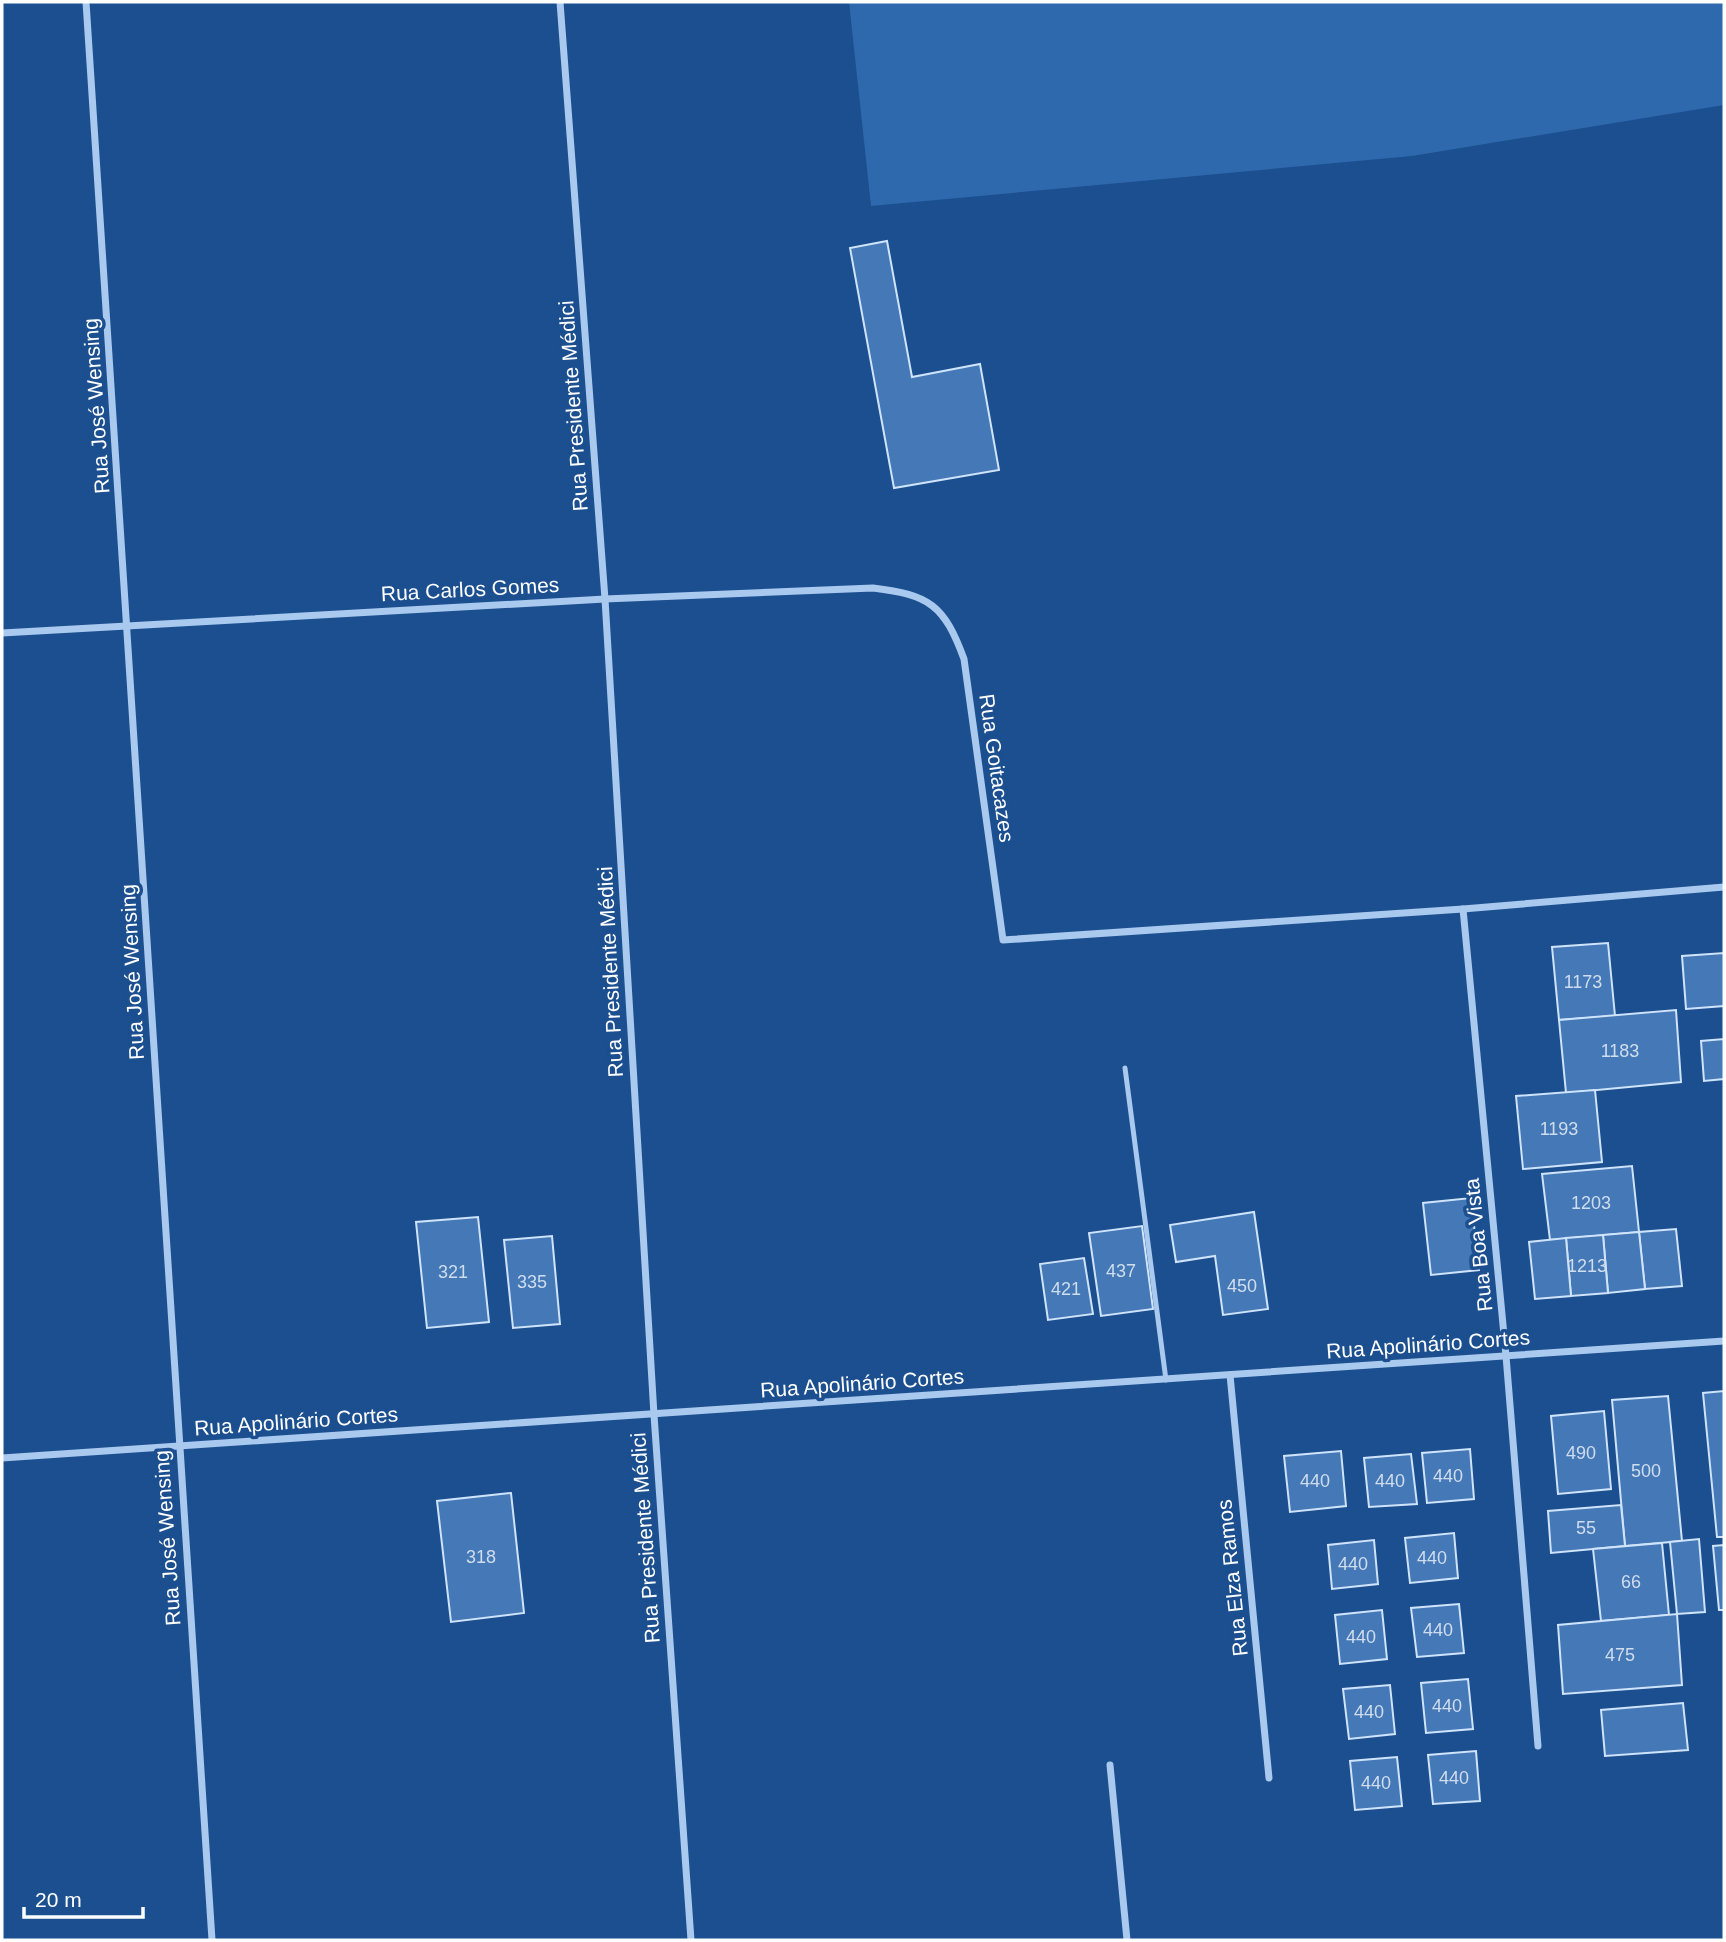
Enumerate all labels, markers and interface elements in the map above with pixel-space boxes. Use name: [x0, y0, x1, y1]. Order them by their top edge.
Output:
street label: Rua Presidente Médici: [554, 300, 592, 512]
street label: Rua José Wensing: [78, 317, 114, 495]
street label: Rua Carlos Gomes: [380, 573, 560, 605]
street label: Rua Goitacazes: [975, 692, 1019, 844]
street label: Rua Presidente Médici: [593, 866, 627, 1078]
street label: Rua José Wensing: [116, 884, 148, 1060]
house number: 1173: [1564, 972, 1602, 992]
house number: 1183: [1601, 1041, 1639, 1061]
house number: 1193: [1540, 1119, 1578, 1139]
street label: Rua Boa Vista: [1460, 1177, 1496, 1313]
house number: 1203: [1571, 1193, 1611, 1213]
house number: 1213: [1567, 1256, 1607, 1276]
house number: 437: [1106, 1261, 1136, 1281]
house number: 321: [438, 1262, 468, 1282]
house number: 335: [517, 1272, 547, 1292]
house number: 450: [1227, 1276, 1257, 1296]
house number: 421: [1051, 1279, 1081, 1299]
street label: Rua Apolinário Cortes: [1325, 1325, 1531, 1363]
street label: Rua Apolinário Cortes: [759, 1364, 965, 1402]
street label: Rua Apolinário Cortes: [193, 1402, 399, 1440]
street label: Rua Presidente Médici: [626, 1432, 664, 1644]
house number: 490: [1566, 1443, 1596, 1463]
street label: Rua José Wensing: [149, 1449, 185, 1627]
house number: 500: [1631, 1461, 1661, 1481]
house number: 440: [1433, 1466, 1463, 1486]
house number: 440: [1300, 1471, 1330, 1491]
house number: 440: [1375, 1471, 1405, 1491]
street label: Rua Elza Ramos: [1212, 1498, 1252, 1658]
house number: 55: [1576, 1518, 1596, 1538]
house number: 318: [466, 1547, 496, 1567]
house number: 440: [1417, 1548, 1447, 1568]
house number: 440: [1338, 1554, 1368, 1574]
house number: 66: [1621, 1572, 1641, 1592]
house number: 440: [1423, 1620, 1453, 1640]
house number: 440: [1346, 1627, 1376, 1647]
house number: 475: [1605, 1645, 1635, 1665]
house number: 440: [1432, 1696, 1462, 1716]
house number: 440: [1354, 1702, 1384, 1722]
house number: 440: [1439, 1768, 1469, 1788]
house number: 440: [1361, 1773, 1391, 1793]
scale bar: [24, 1876, 144, 1920]
text: 20 m: [35, 1888, 82, 1911]

